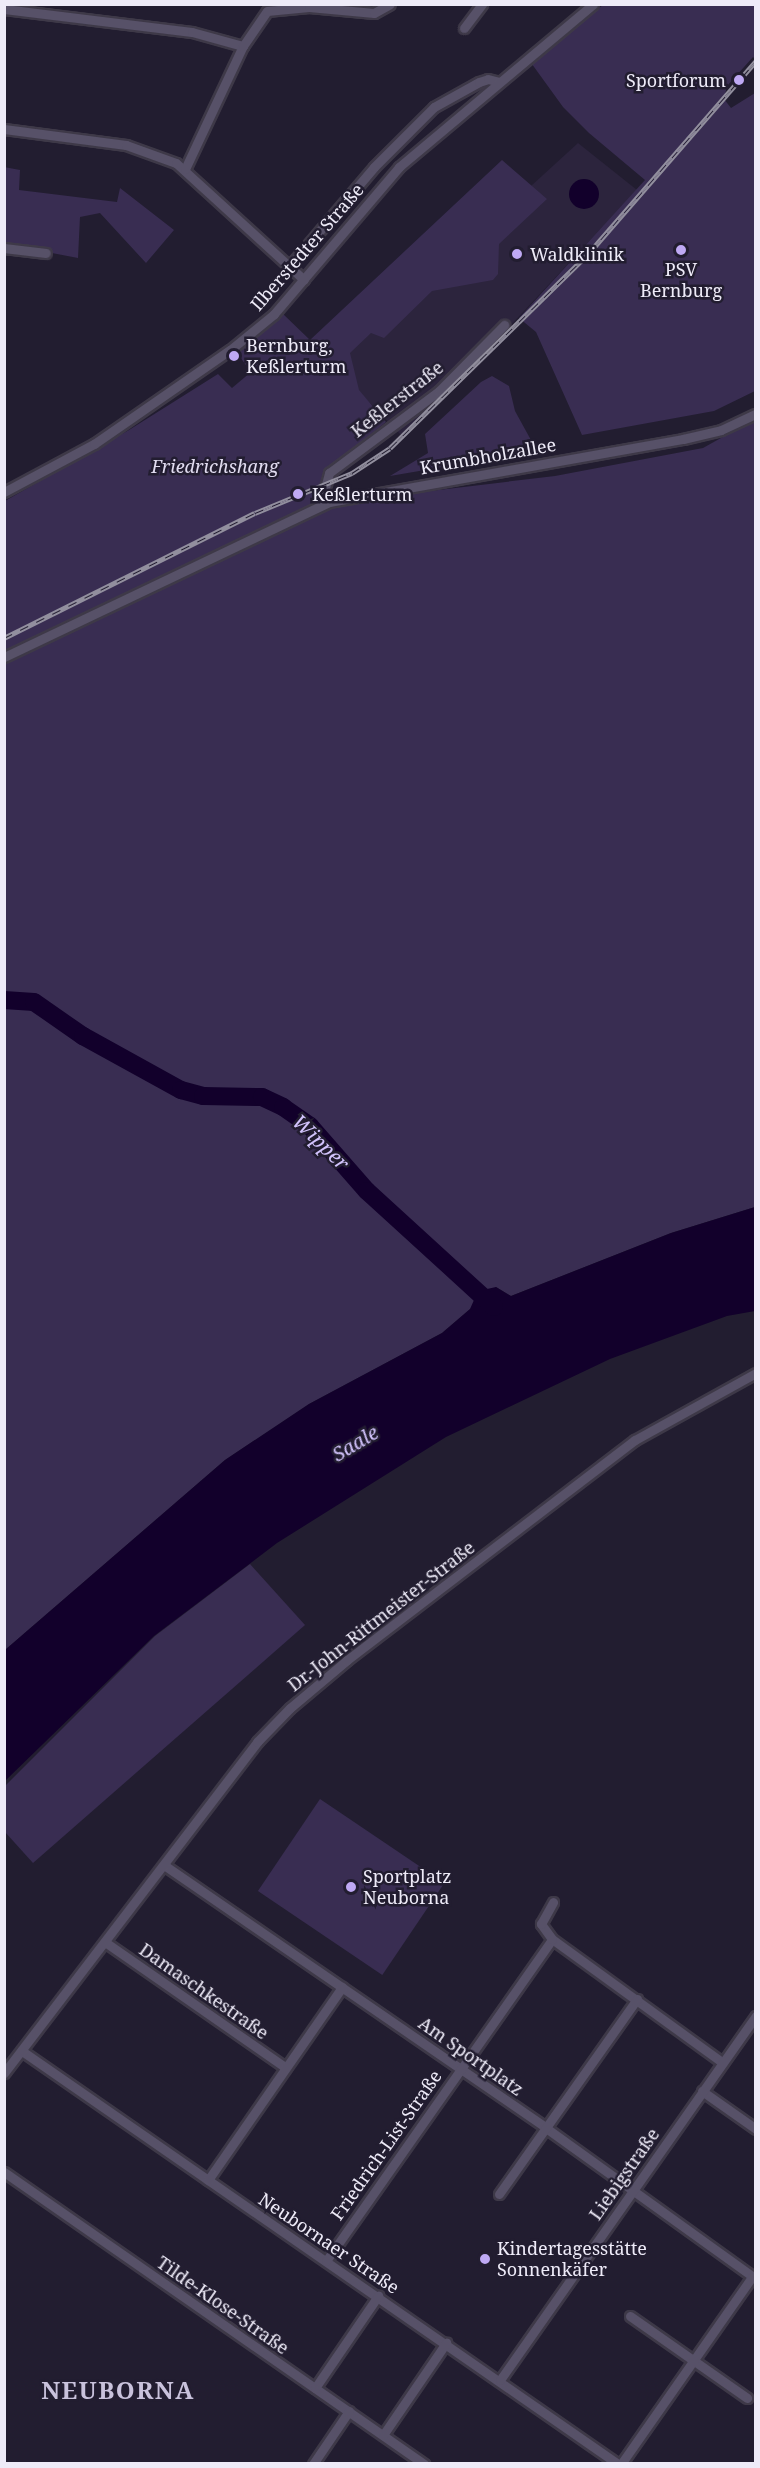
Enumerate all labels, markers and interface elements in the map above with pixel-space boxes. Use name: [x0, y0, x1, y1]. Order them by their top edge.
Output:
place label: Sportforum: [626, 69, 726, 91]
marker: Sportforum: [730, 71, 748, 89]
street label: Ilberstedter Straße: [246, 179, 368, 315]
place label: Waldklinik: [530, 243, 624, 265]
marker: PSV Bernburg: [674, 243, 688, 257]
marker: Waldklinik: [508, 245, 526, 263]
place label: PSV Bernburg: [640, 259, 722, 302]
place label: Bernburg, Keßlerturm: [246, 335, 346, 378]
marker: Bernburg, Keßlerturm: [227, 349, 241, 363]
street label: Keßlerstraße: [347, 356, 447, 442]
street label: Krumbholzallee: [418, 433, 558, 479]
park label: Friedrichshang: [151, 455, 279, 477]
place label: Keßlerturm: [312, 483, 412, 505]
marker: Keßlerturm: [289, 485, 307, 503]
water label: Wipper: [288, 1109, 354, 1175]
water label: Saale: [327, 1420, 383, 1466]
street label: Dr.-John-Rittmeister-Straße: [283, 1536, 479, 1696]
place label: Sportplatz Neuborna: [363, 1866, 451, 1908]
marker: Sportplatz Neuborna: [344, 1880, 358, 1894]
street label: Damaschkestraße: [135, 1938, 273, 2044]
street label: Am Sportplatz: [415, 2012, 527, 2100]
street label: Friedrich-List-Straße: [326, 2066, 446, 2224]
street label: Liebigstraße: [584, 2124, 664, 2224]
street label: Neubornaer Straße: [255, 2188, 403, 2298]
place label: Kindertagesstätte Sonnenkäfer: [497, 2238, 647, 2280]
street label: Tilde-Klose-Straße: [153, 2251, 293, 2359]
marker: Kindertagesstätte Sonnenkäfer: [478, 2252, 492, 2266]
district label: NEUBORNA: [41, 2376, 195, 2404]

